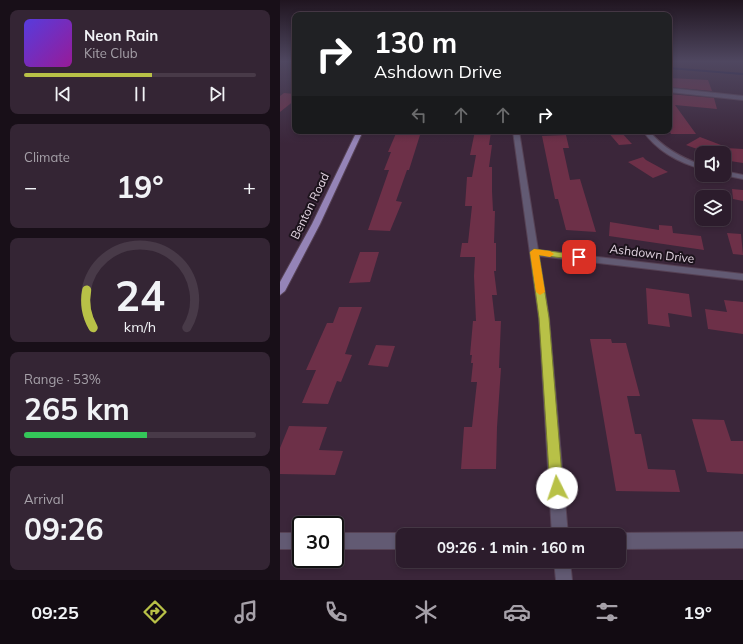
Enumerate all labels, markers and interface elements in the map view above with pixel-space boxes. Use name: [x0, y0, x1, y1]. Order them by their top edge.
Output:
text: 130 m: [374, 25, 457, 60]
text: Neon Rain: [84, 26, 158, 45]
icon: right: [308, 28, 360, 80]
text: Kite Club: [84, 45, 138, 61]
text: Ashdown Drive: [374, 60, 502, 83]
icon: previous: [52, 83, 74, 105]
icon: pause: [129, 83, 151, 105]
icon: next: [206, 83, 228, 105]
icon: left: [408, 104, 430, 126]
icon: ahead: [450, 104, 472, 126]
icon: ahead: [492, 104, 514, 126]
icon: right: [534, 104, 556, 126]
map controls: [695, 146, 731, 226]
button: sound: [695, 146, 731, 182]
text: Climate: [24, 149, 70, 165]
text: 19°: [116, 168, 164, 206]
street label: Benton Road: [287, 170, 332, 242]
text: −: [24, 173, 37, 201]
text: +: [243, 173, 256, 201]
button: layers: [695, 190, 731, 226]
pin: [562, 240, 596, 274]
street label: Ashdown Drive: [609, 241, 695, 266]
icon: arrive: [568, 246, 590, 268]
text: 24: [115, 269, 165, 321]
text: km/h: [124, 318, 156, 336]
text: Range · 53%: [24, 371, 101, 387]
text: 265 km: [24, 390, 130, 428]
position arrow: [536, 467, 578, 509]
text: Arrival: [24, 491, 64, 507]
text: 09:26: [24, 510, 103, 548]
speed limit sign: 30: [292, 516, 344, 568]
text: 09:26 · 1 min · 160 m: [437, 538, 585, 557]
icon: directions: [141, 598, 169, 626]
icon: music: [232, 598, 260, 626]
icon: phone: [322, 598, 350, 626]
icon: climate: [412, 598, 440, 626]
icon: car: [503, 598, 531, 626]
icon: filters: [593, 598, 621, 626]
text: 09:25: [31, 601, 79, 624]
text: 19°: [683, 601, 712, 624]

